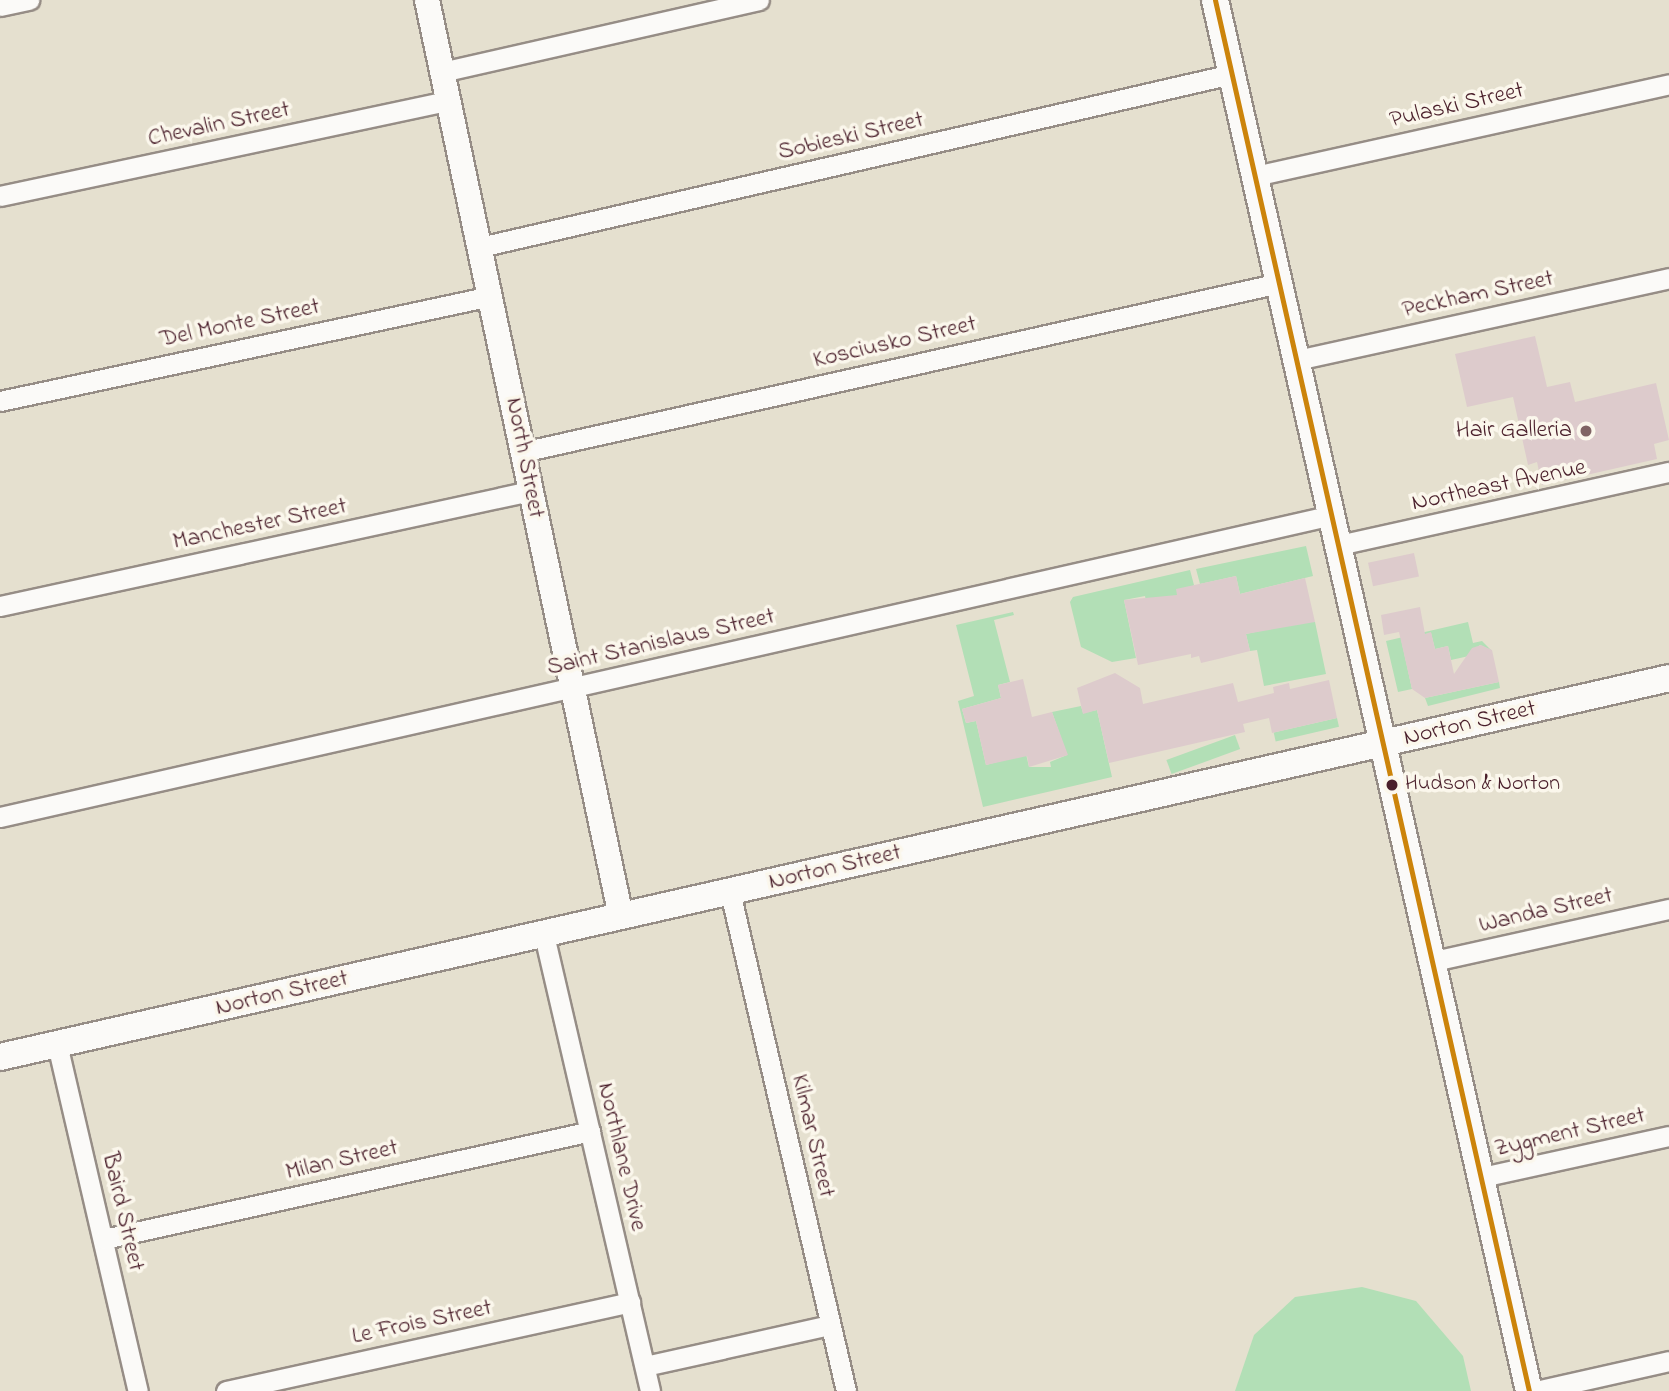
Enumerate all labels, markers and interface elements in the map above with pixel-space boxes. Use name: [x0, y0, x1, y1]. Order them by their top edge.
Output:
street label: Pulaski Street: [1387, 77, 1527, 135]
street label: Chevalin Street: [145, 96, 293, 154]
street label: Sobieski Street: [775, 106, 927, 168]
street label: Peckham Street: [1400, 265, 1556, 325]
street label: Del Monte Street: [157, 293, 323, 355]
street label: Kosciusko Street: [811, 310, 979, 376]
street label: North Street: [498, 395, 550, 521]
place label: Hair Galleria: [1456, 417, 1572, 445]
marker: Hair Galleria: [1578, 423, 1594, 439]
street label: Northeast Avenue: [1409, 453, 1589, 519]
street label: Manchester Street: [170, 493, 350, 557]
street label: Saint Stanislaus Street: [544, 603, 778, 683]
street label: Norton Street: [1401, 695, 1539, 753]
place label: Hudson & Norton: [1405, 772, 1560, 798]
marker: Hudson & Norton: [1385, 778, 1399, 792]
street label: Norton Street: [766, 839, 904, 897]
street label: Wanda Street: [1476, 882, 1616, 940]
street label: Norton Street: [213, 965, 351, 1023]
street label: Kilmar Street: [784, 1072, 840, 1200]
street label: Northlane Drive: [590, 1080, 652, 1234]
street label: Zygment Street: [1492, 1102, 1648, 1164]
street label: Milan Street: [283, 1134, 401, 1188]
street label: Baird Street: [94, 1150, 150, 1274]
street label: Le Frois Street: [349, 1294, 495, 1352]

